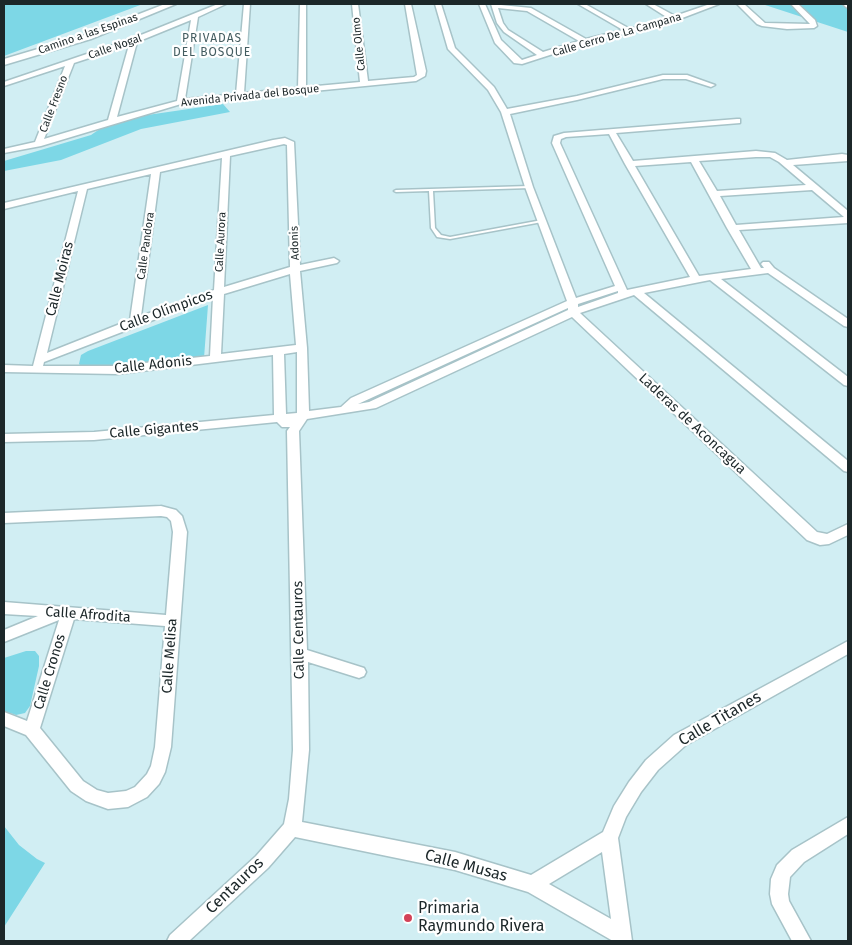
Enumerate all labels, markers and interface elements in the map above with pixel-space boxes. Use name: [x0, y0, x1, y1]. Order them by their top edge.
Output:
street label: Calle Cerro De La Campana: [551, 10, 683, 60]
street label: Camino a las Espinas: [36, 11, 140, 57]
street label: Calle Olmo: [350, 17, 368, 71]
street label: Calle Nogal: [86, 32, 144, 62]
district label: PRIVADAS DEL BOSQUE: [172, 32, 252, 60]
street label: Calle Fresno: [37, 74, 71, 134]
street label: Avenida Privada del Bosque: [180, 82, 320, 110]
street label: Calle Pandora: [135, 211, 157, 281]
street label: Calle Aurora: [213, 212, 229, 272]
street label: Adonis: [288, 226, 302, 260]
street label: Calle Moiras: [43, 240, 77, 318]
street label: Calle Olímpicos: [117, 286, 215, 336]
street label: Calle Adonis: [113, 353, 193, 377]
street label: Laderas de Aconcagua: [635, 370, 749, 478]
street label: Calle Gigantes: [109, 418, 199, 442]
street label: Calle Centauros: [290, 581, 308, 679]
street label: Calle Afrodita: [45, 604, 131, 626]
street label: Calle Melisa: [159, 618, 181, 694]
street label: Calle Cronos: [31, 632, 69, 712]
street label: Calle Titanes: [675, 688, 765, 750]
street label: Calle Musas: [423, 846, 509, 886]
street label: Centauros: [202, 854, 268, 918]
place label: Primaria Raymundo Rivera: [418, 899, 544, 937]
marker: Primaria Raymundo Rivera: [402, 912, 414, 924]

